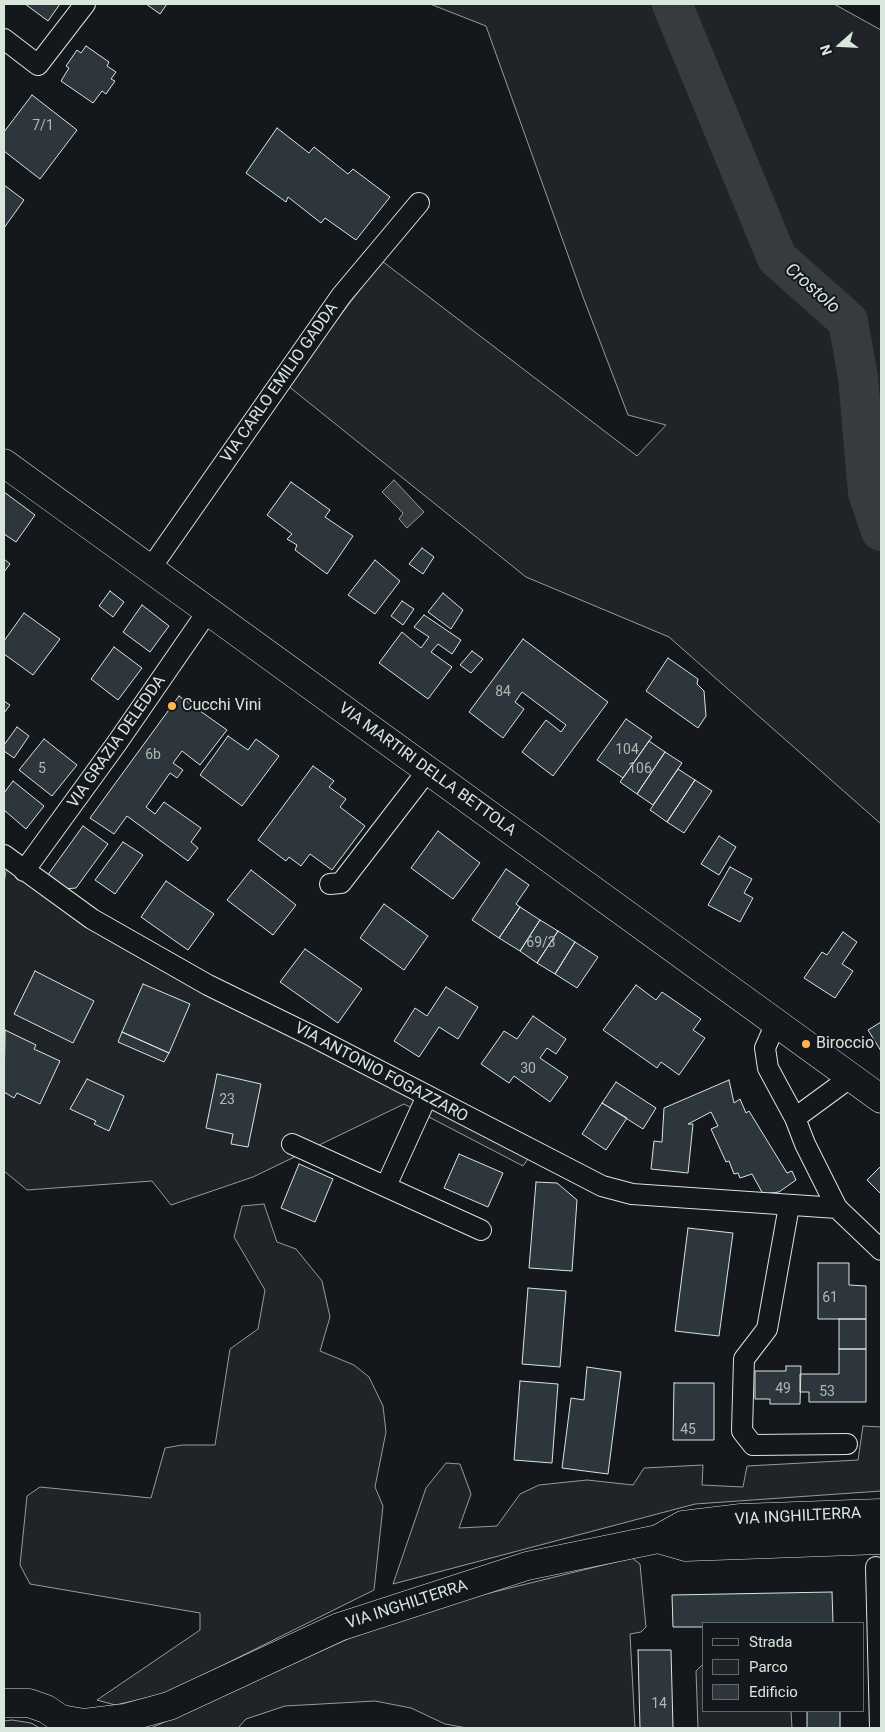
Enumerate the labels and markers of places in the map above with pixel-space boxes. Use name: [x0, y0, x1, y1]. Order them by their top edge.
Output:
place label: Cucchi Vini: [182, 696, 261, 716]
marker: Cucchi Vini: [166, 700, 178, 712]
place label: Biroccio: [816, 1034, 874, 1054]
marker: Biroccio: [800, 1038, 812, 1050]

